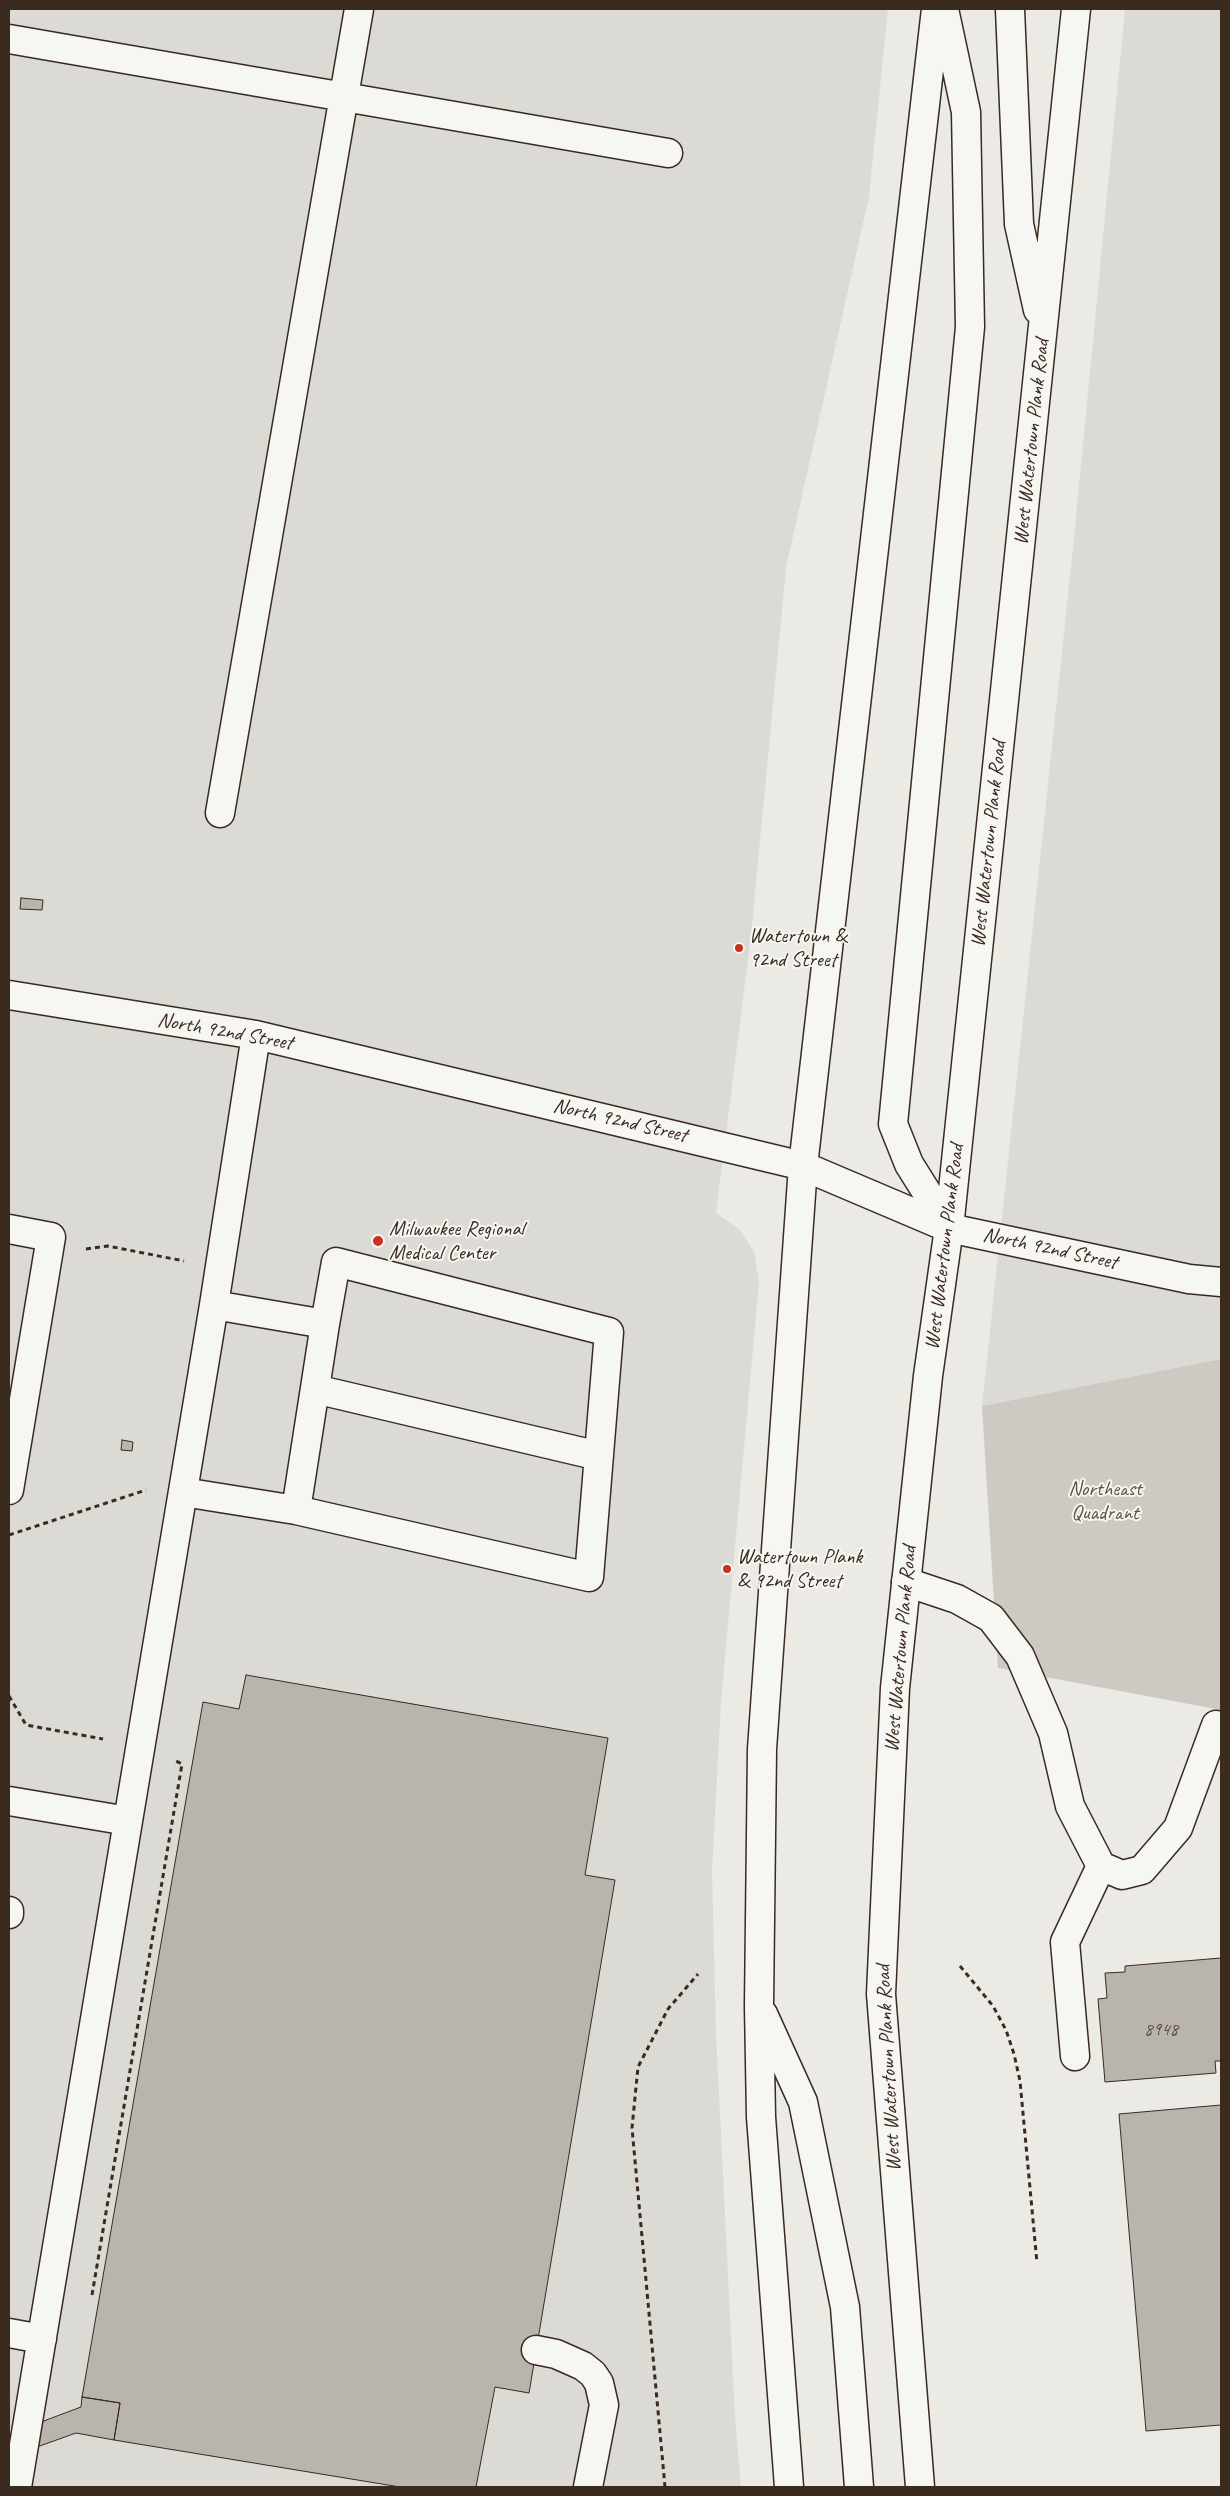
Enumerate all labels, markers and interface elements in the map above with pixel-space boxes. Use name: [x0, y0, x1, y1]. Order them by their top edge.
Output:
street label: West Watertown Plank Road: [1009, 338, 1055, 546]
street label: West Watertown Plank Road: [966, 740, 1012, 948]
place label: Watertown & 92nd Street: [749, 923, 846, 973]
marker: Watertown & 92nd Street: [733, 942, 745, 954]
street label: North 92nd Street: [156, 1008, 294, 1056]
street label: North 92nd Street: [551, 1093, 689, 1149]
street label: West Watertown Plank Road: [920, 1143, 970, 1351]
place label: Milwaukee Regional Medical Center: [389, 1216, 524, 1266]
street label: North 92nd Street: [981, 1222, 1119, 1276]
marker: Milwaukee Regional Medical Center: [371, 1234, 385, 1248]
park label: Northeast Quadrant: [1068, 1476, 1142, 1526]
place label: Watertown Plank & 92nd Street: [737, 1544, 862, 1594]
street label: West Watertown Plank Road: [879, 1545, 923, 1753]
marker: Watertown Plank & 92nd Street: [721, 1563, 733, 1575]
street label: West Watertown Plank Road: [871, 1964, 907, 2172]
house number: 8948: [1144, 2019, 1178, 2041]

